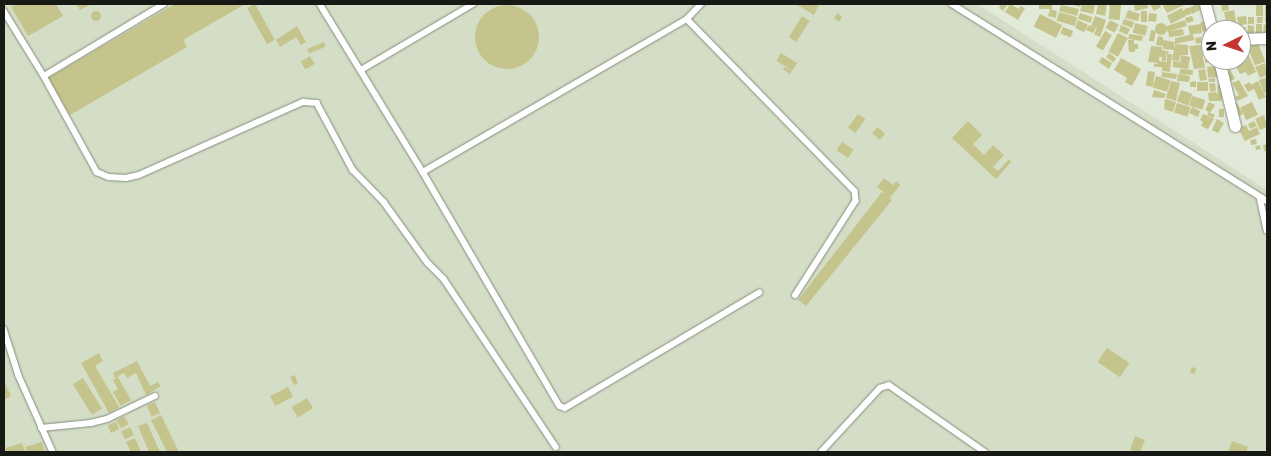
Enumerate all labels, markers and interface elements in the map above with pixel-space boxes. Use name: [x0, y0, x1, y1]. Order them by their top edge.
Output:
north arrow: [1201, 20, 1251, 70]
text: N: [1203, 40, 1220, 52]

